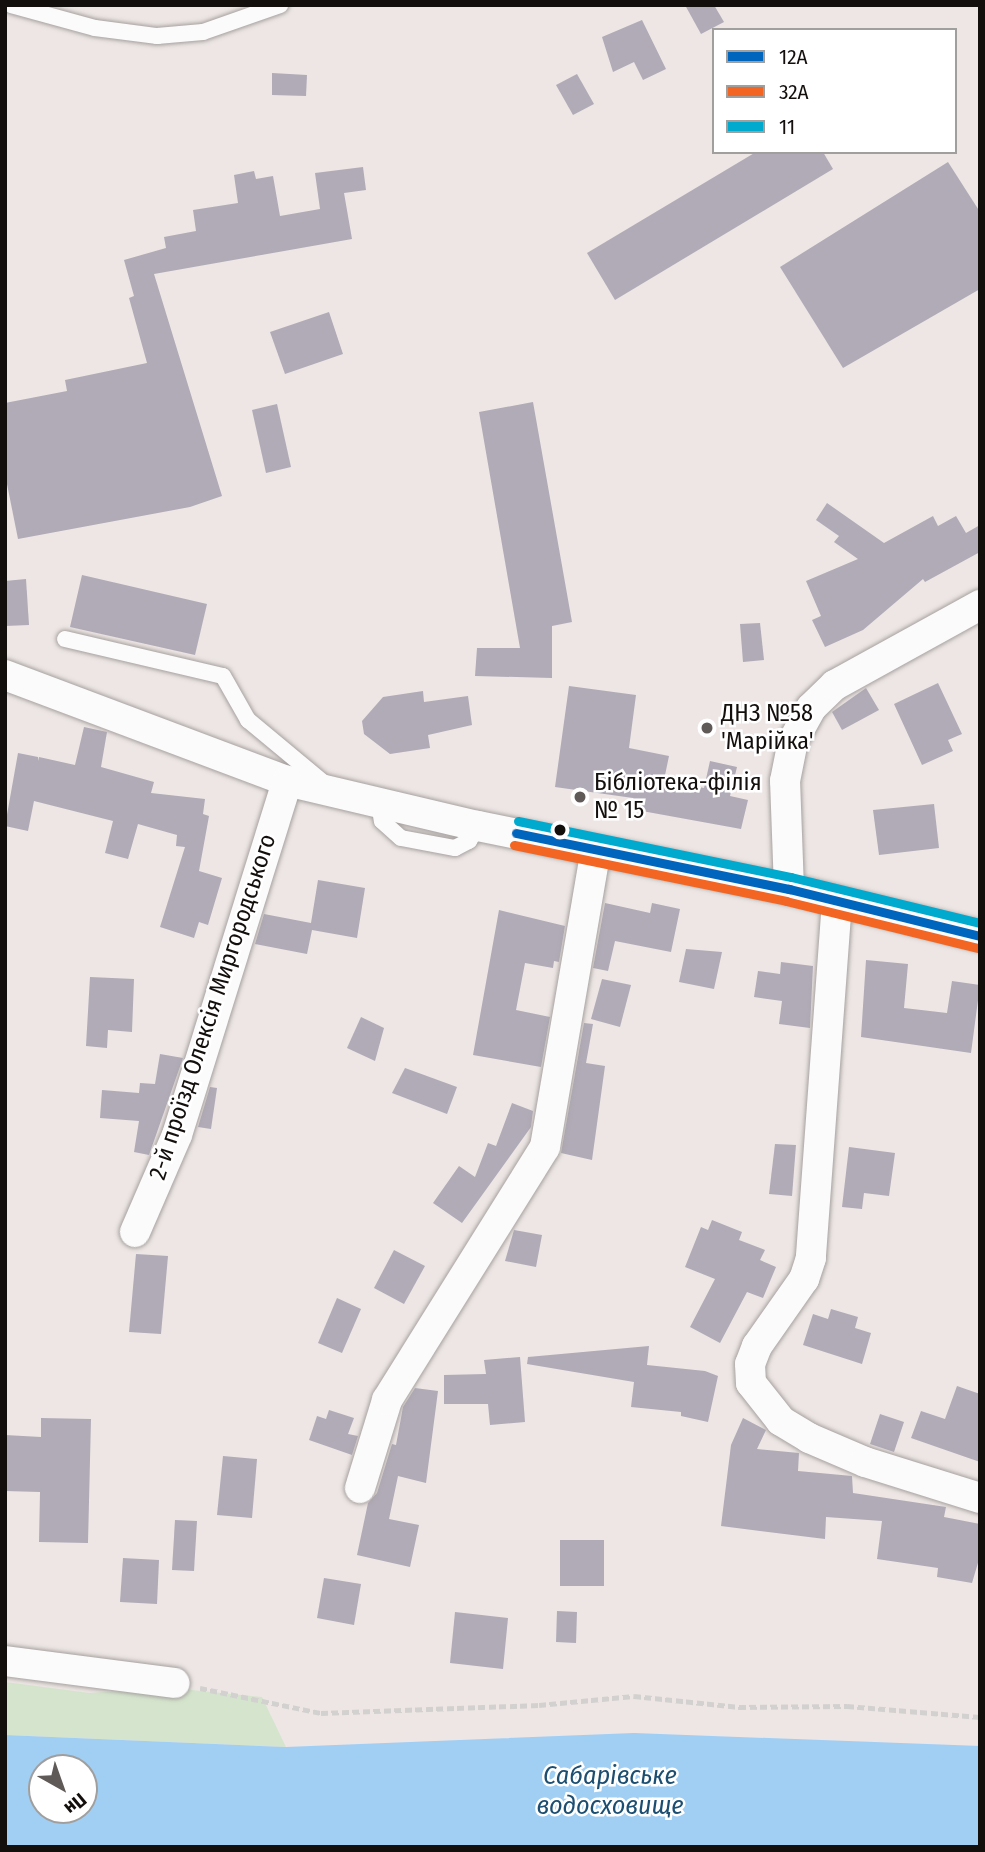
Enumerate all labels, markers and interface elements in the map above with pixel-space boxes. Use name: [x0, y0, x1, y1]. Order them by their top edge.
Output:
legend: [712, 28, 957, 154]
text: 12А: [779, 44, 808, 70]
text: 32А: [779, 79, 809, 105]
text: 11: [779, 114, 795, 140]
place label: ДНЗ №58 'Марійка': [721, 700, 814, 756]
marker: ДНЗ №58 'Марійка': [699, 720, 715, 736]
place label: Бібліотека-філія № 15: [594, 769, 762, 825]
marker: Бібліотека-філія № 15: [572, 789, 588, 805]
unlabelled marker: [553, 823, 567, 837]
street label: 2-й проїзд Олексія Миргородського: [143, 830, 283, 1184]
north arrow: [28, 1754, 98, 1824]
water label: Сабарівське водосховище: [536, 1760, 684, 1822]
text: Пн: [60, 1788, 91, 1820]

